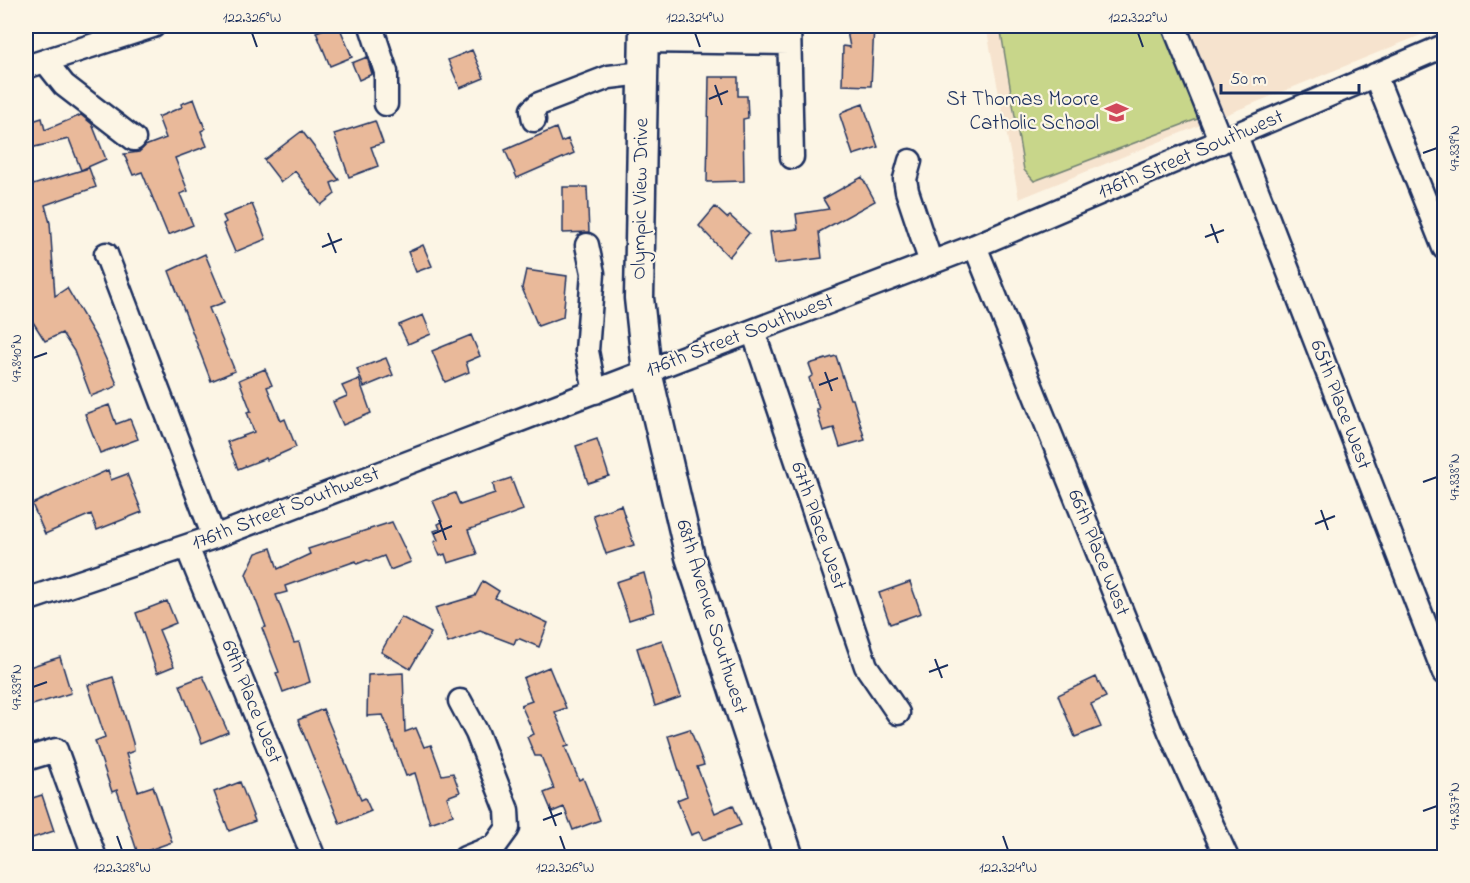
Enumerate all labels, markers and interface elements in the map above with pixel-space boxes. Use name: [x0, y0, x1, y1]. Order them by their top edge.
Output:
text: 122.326°W: [223, 7, 281, 29]
text: 122.324°W: [666, 7, 724, 29]
text: 122.322°W: [1108, 7, 1168, 29]
scale bar: [1221, 57, 1359, 95]
text: 50 m: [1230, 67, 1267, 93]
place label: St Thomas Moore Catholic School: [946, 85, 1100, 139]
school or university icon: St Thomas Moore Catholic School: [1104, 99, 1130, 125]
street label: 176th Street Southwest: [1093, 102, 1289, 208]
street label: Olympic View Drive: [625, 117, 659, 280]
text: 47.839°N: [1444, 125, 1466, 171]
street label: 176th Street Southwest: [642, 286, 838, 386]
text: 47.840°N: [6, 334, 28, 382]
street label: 65th Place West: [1301, 336, 1379, 474]
text: 47.838°N: [1444, 453, 1466, 501]
street label: 67th Place West: [782, 458, 854, 594]
street label: 176th Street Southwest: [188, 459, 384, 559]
street label: 66th Place West: [1059, 485, 1137, 621]
street label: 68th Avenue Southwest: [667, 516, 755, 718]
street label: 69th Place West: [213, 636, 289, 768]
text: 47.839°N: [6, 664, 28, 710]
text: 47.837°N: [1444, 782, 1466, 830]
text: 122.328°W: [93, 857, 151, 879]
text: 122.326°W: [536, 857, 594, 879]
text: 122.324°W: [979, 857, 1037, 879]

